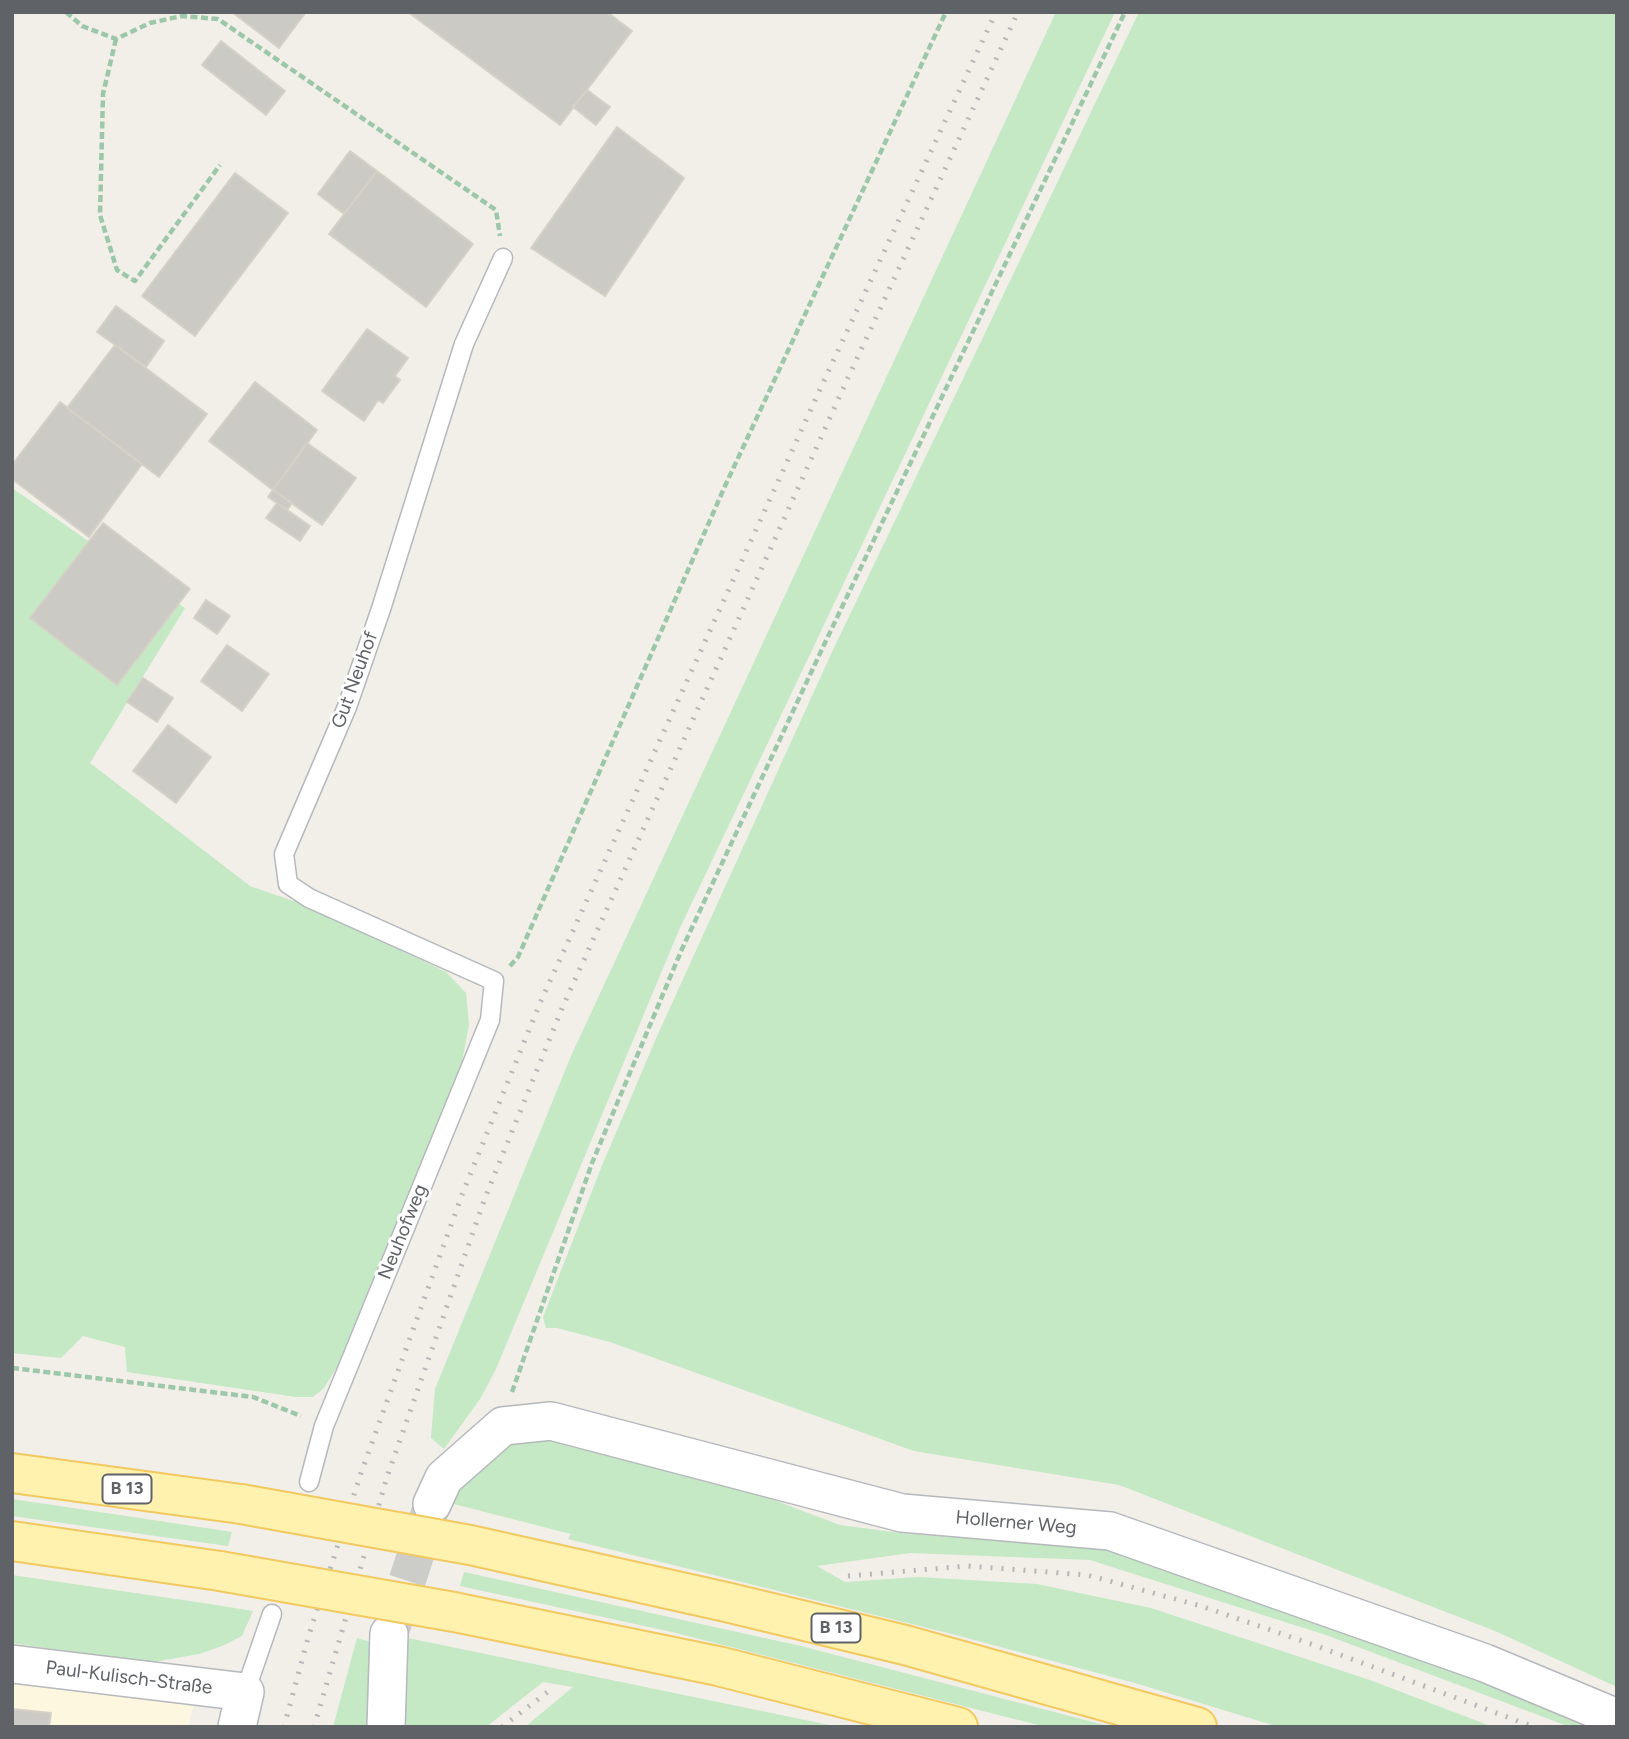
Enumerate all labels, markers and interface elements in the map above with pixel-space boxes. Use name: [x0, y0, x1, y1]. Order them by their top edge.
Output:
street label: Gut Neuhof: [327, 629, 383, 731]
street label: Neuhofweg: [374, 1181, 432, 1283]
road number: B 13: [102, 1474, 152, 1504]
street label: Hollerner Weg: [954, 1506, 1078, 1540]
road number: B 13: [812, 1614, 860, 1643]
street label: Paul-Kulisch-Straße: [44, 1656, 214, 1700]

